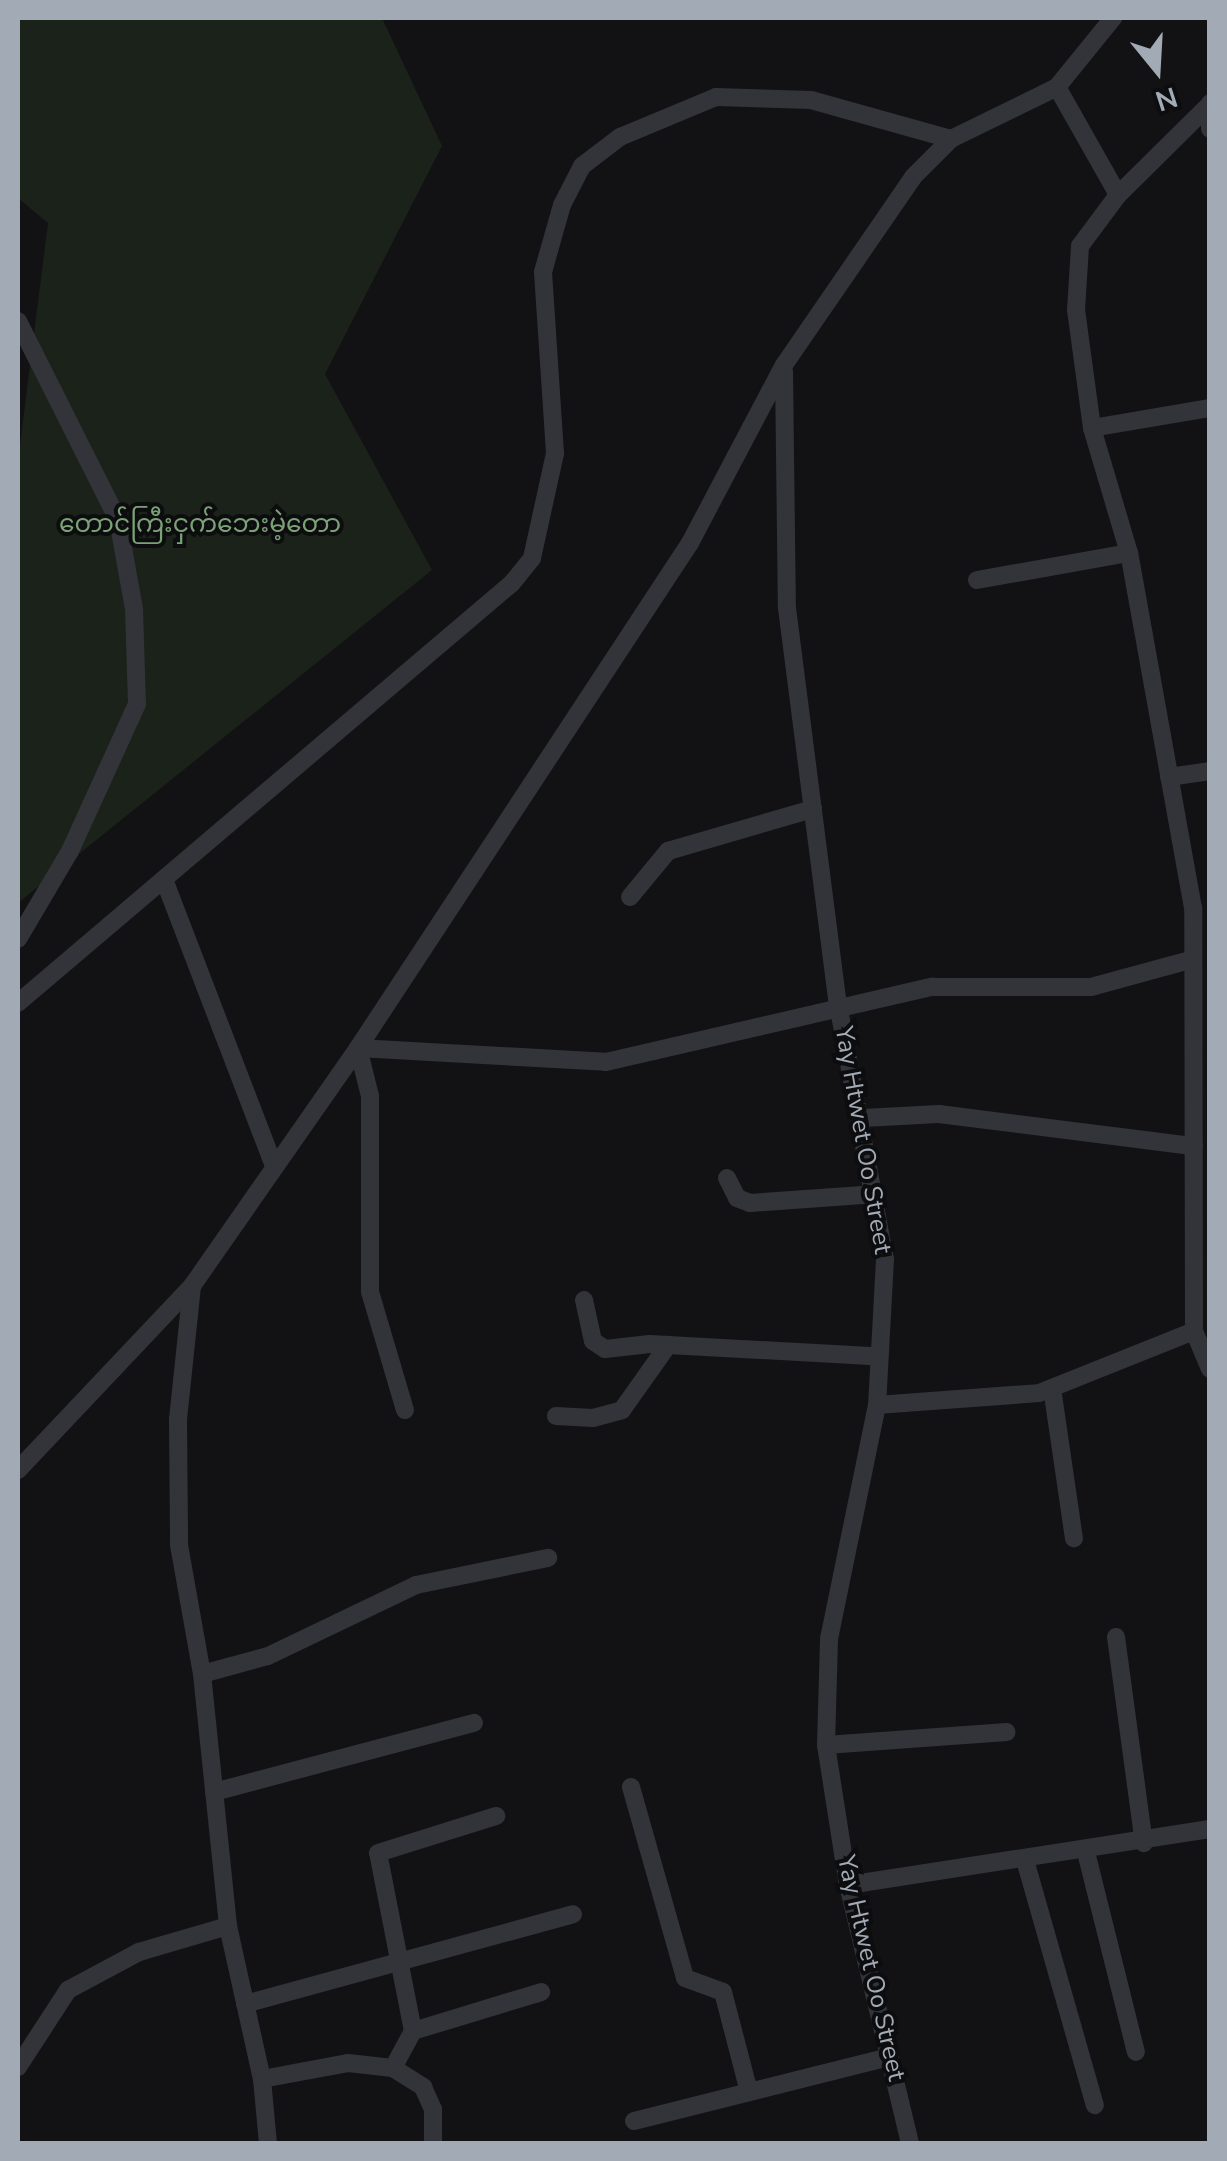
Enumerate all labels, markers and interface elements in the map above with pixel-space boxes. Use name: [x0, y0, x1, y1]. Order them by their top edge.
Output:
north arrow: [1107, 20, 1207, 120]
text: N: [1150, 77, 1182, 120]
park label: တောင်ကြီးငှက်ဘေးမဲ့တော: [59, 509, 341, 539]
street label: Yay Htwet Oo Street: [828, 1024, 898, 1256]
street label: Yay Htwet Oo Street: [830, 1852, 912, 2084]

